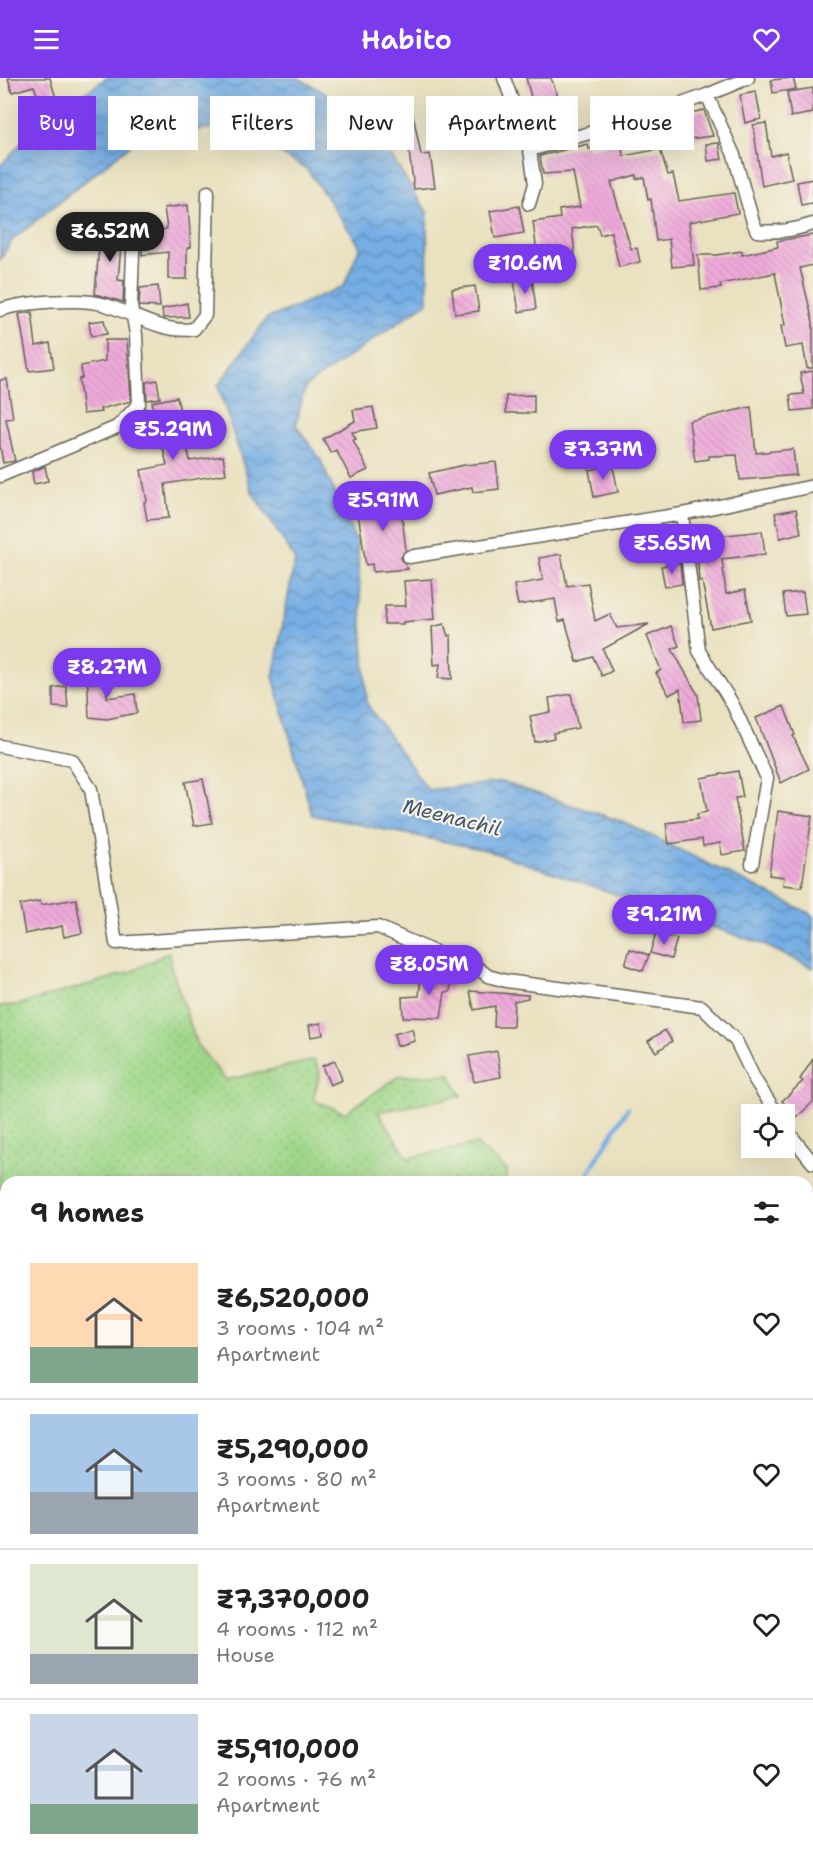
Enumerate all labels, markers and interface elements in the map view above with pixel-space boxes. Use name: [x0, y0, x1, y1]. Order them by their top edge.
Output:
text: Habito: [361, 21, 452, 58]
icon: menu: [30, 23, 63, 56]
icon: heart: [750, 23, 783, 56]
chip: Buy: [18, 96, 96, 150]
chip: Rent: [108, 96, 198, 150]
chip: Filters: [210, 96, 315, 150]
chip: New: [327, 96, 414, 150]
chip: Apartment: [426, 96, 578, 150]
chip: House: [590, 96, 694, 150]
pin: ₹6.52M: [61, 212, 159, 263]
text: ₹6.52M: [70, 218, 150, 244]
pin: ₹10.6M: [476, 244, 574, 295]
text: ₹10.6M: [487, 250, 563, 276]
pin: ₹5.29M: [124, 410, 222, 461]
text: ₹5.29M: [134, 416, 212, 442]
pin: ₹7.37M: [554, 430, 652, 481]
text: ₹7.37M: [563, 436, 643, 462]
pin: ₹5.91M: [334, 481, 432, 532]
text: ₹5.91M: [347, 487, 419, 513]
pin: ₹5.65M: [623, 524, 721, 575]
text: ₹5.65M: [633, 530, 711, 556]
pin: ₹8.27M: [58, 648, 156, 699]
text: ₹8.27M: [67, 654, 147, 680]
water label: Meenachil: [400, 792, 504, 842]
pin: ₹9.21M: [615, 895, 713, 946]
text: ₹9.21M: [626, 901, 702, 927]
pin: ₹8.05M: [380, 945, 478, 996]
text: ₹8.05M: [389, 951, 469, 977]
map controls: [741, 1104, 795, 1158]
button: locate: [741, 1104, 795, 1158]
text: 9 homes: [30, 1195, 144, 1230]
icon: filters: [750, 1196, 783, 1229]
text: ₹6,520,000: [216, 1280, 370, 1315]
icon: home: [78, 1287, 150, 1359]
icon: heart: [750, 1307, 783, 1340]
text: 3 rooms · 104 m²: [216, 1315, 384, 1341]
text: Apartment: [216, 1341, 320, 1367]
text: ₹5,290,000: [216, 1431, 369, 1466]
icon: home: [78, 1438, 150, 1510]
icon: heart: [750, 1458, 783, 1491]
text: 3 rooms · 80 m²: [216, 1466, 377, 1492]
text: Apartment: [216, 1492, 320, 1518]
text: ₹7,370,000: [216, 1581, 370, 1616]
icon: home: [78, 1588, 150, 1660]
icon: heart: [750, 1608, 783, 1641]
text: 4 rooms · 112 m²: [216, 1616, 378, 1642]
text: House: [216, 1642, 275, 1668]
text: ₹5,910,000: [216, 1731, 360, 1766]
icon: home: [78, 1738, 150, 1810]
icon: heart: [750, 1758, 783, 1791]
text: 2 rooms · 76 m²: [216, 1766, 376, 1792]
text: Apartment: [216, 1792, 320, 1818]

